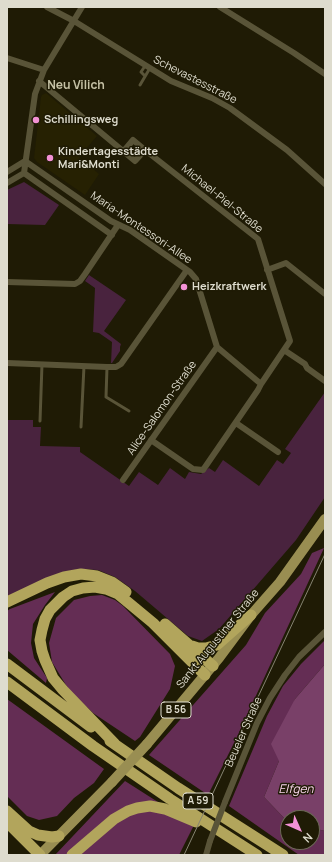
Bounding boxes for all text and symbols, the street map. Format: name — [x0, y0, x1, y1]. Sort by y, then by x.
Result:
street label: Schevastesstraße — [151, 53, 239, 107]
district label: Neu Vilich — [47, 79, 105, 93]
place label: Schillingsweg — [44, 113, 118, 127]
marker: Schillingsweg — [31, 115, 41, 125]
place label: Kindertagesstädte Mari&Monti — [58, 145, 158, 171]
marker: Kindertagesstädte Mari&Monti — [45, 153, 55, 163]
street label: Michael-Piel-Straße — [179, 162, 265, 236]
street label: Maria-Montessori-Allee — [88, 189, 194, 267]
place label: Heizkraftwerk — [192, 280, 266, 294]
marker: Heizkraftwerk — [179, 282, 189, 292]
street label: Alice-Salomon-Straße — [124, 358, 200, 458]
street label: Sankt Augustiner Straße — [174, 587, 262, 691]
street label: Beueler Straße — [223, 695, 265, 769]
road number: B 56 — [161, 702, 191, 718]
water label: Elfgen — [279, 783, 313, 797]
road number: A 59 — [183, 793, 213, 809]
north arrow — [280, 810, 320, 850]
text: N — [300, 830, 316, 846]

